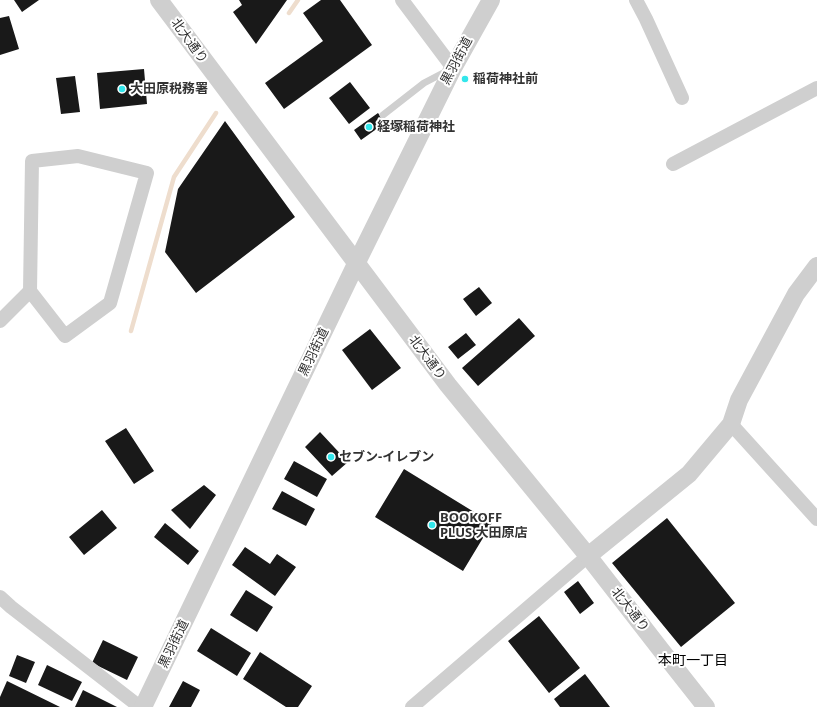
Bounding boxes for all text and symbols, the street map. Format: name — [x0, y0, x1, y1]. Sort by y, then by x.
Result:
street label: 北大通り — [167, 15, 211, 67]
street label: 黒羽街道 — [438, 34, 476, 88]
place label: 稲荷神社前 — [473, 71, 538, 87]
marker: 稲荷神社前 — [460, 74, 470, 84]
place label: 大田原税務署 — [130, 81, 208, 97]
marker: 大田原税務署 — [117, 84, 127, 94]
place label: 経塚稲荷神社 — [377, 119, 455, 135]
marker: 経塚稲荷神社 — [364, 122, 374, 132]
street label: 黒羽街道 — [296, 325, 332, 379]
street label: 北大通り — [405, 333, 449, 383]
place label: セブン-イレブン — [339, 449, 434, 465]
marker: セブン-イレブン — [326, 452, 336, 462]
place label: BOOKOFF PLUS 大田原店 — [440, 510, 528, 541]
marker: BOOKOFF PLUS 大田原店 — [427, 520, 437, 530]
street label: 北大通り — [608, 585, 652, 635]
street label: 黒羽街道 — [156, 617, 192, 671]
district label: 本町一丁目 — [658, 653, 728, 669]

